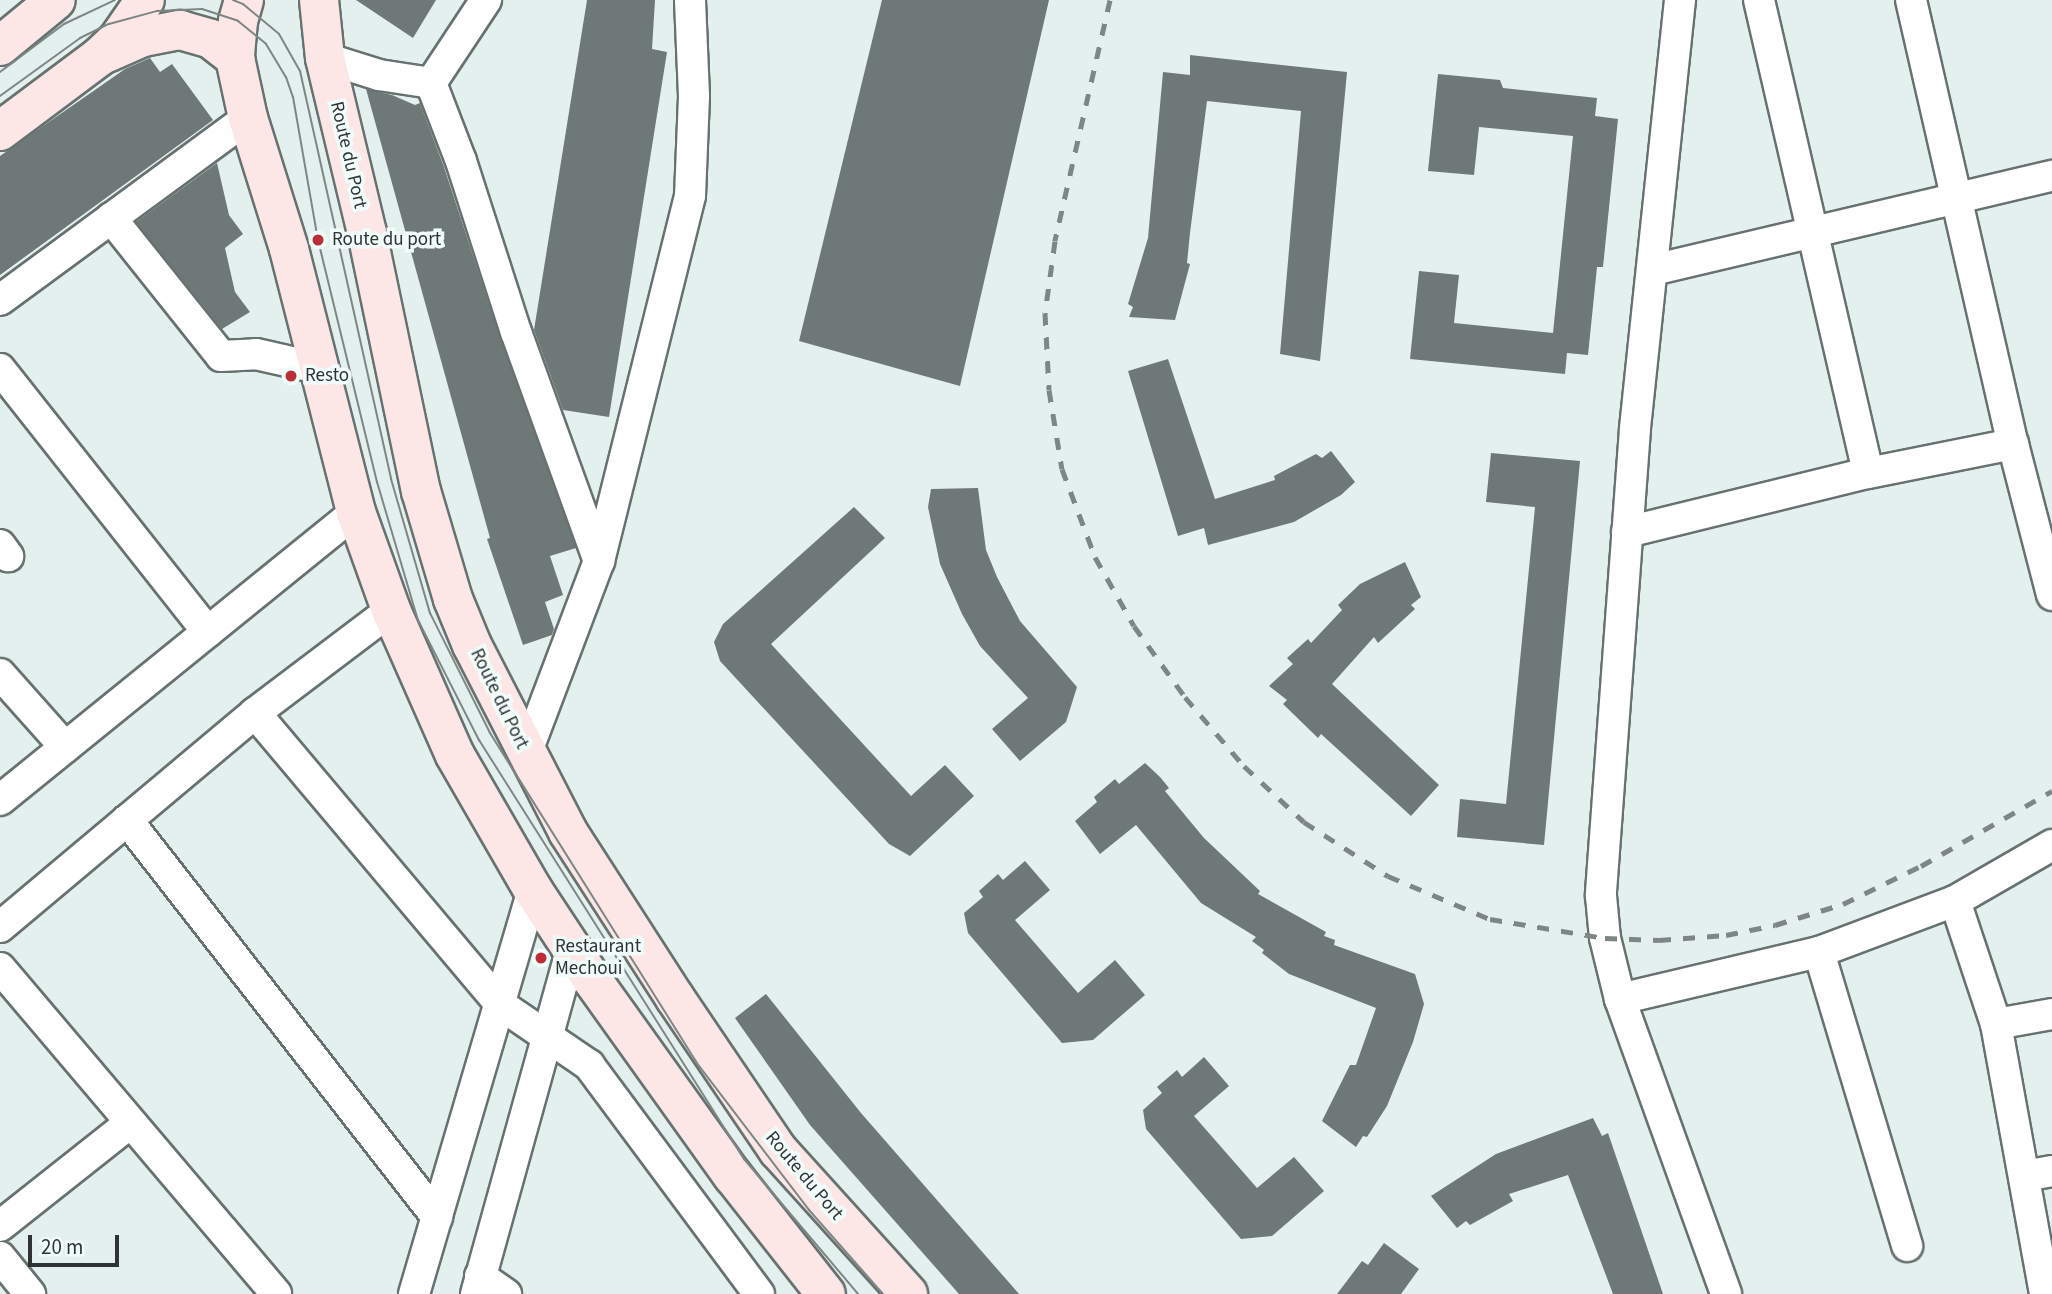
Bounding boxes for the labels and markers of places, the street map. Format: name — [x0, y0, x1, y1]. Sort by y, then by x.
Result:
place label: Route du port — [332, 229, 441, 251]
marker: Route du port — [310, 232, 326, 248]
place label: Resto — [305, 365, 349, 387]
marker: Resto — [283, 368, 299, 384]
place label: Restaurant Mechoui — [555, 936, 641, 980]
marker: Restaurant Mechoui — [533, 950, 549, 966]

